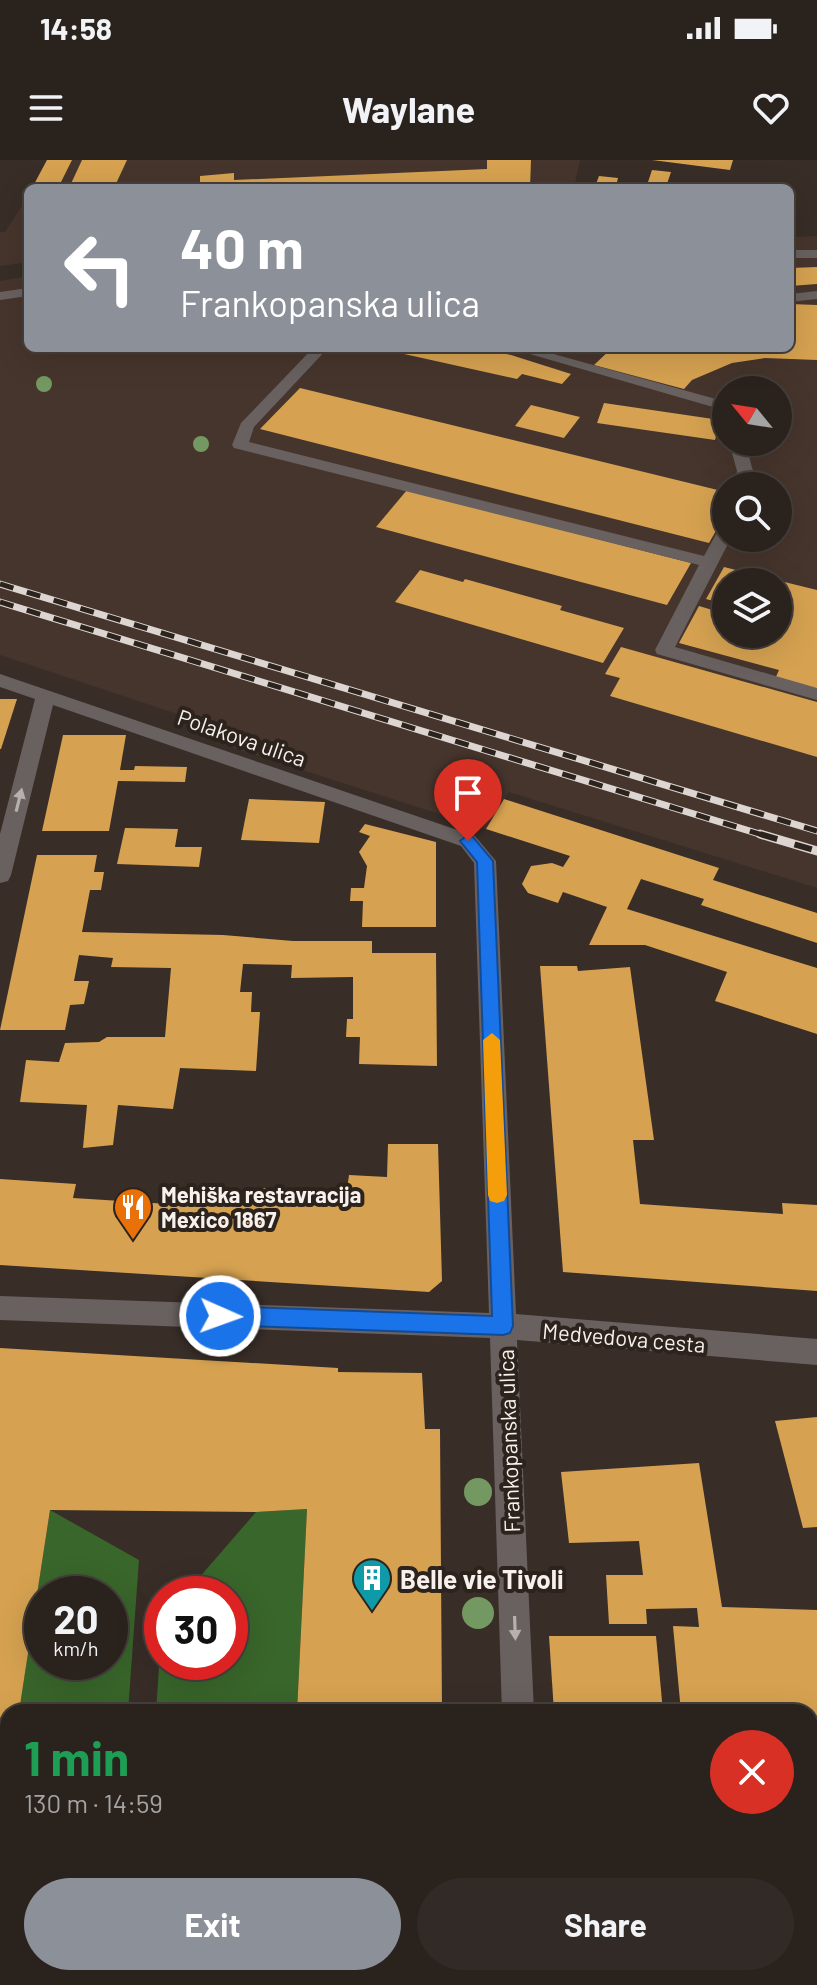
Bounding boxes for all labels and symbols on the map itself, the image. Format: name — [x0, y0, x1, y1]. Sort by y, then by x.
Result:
north arrow — [712, 376, 792, 456]
street label: Polakova ulica — [174, 703, 310, 771]
pin — [434, 759, 502, 841]
one-way arrow — [14, 787, 26, 812]
place label: Mehiška restavracija Mexico 1867 — [161, 1181, 361, 1232]
restaurant icon: Mehiška restavracija Mexico 1867 — [112, 1186, 154, 1241]
position arrow — [178, 1274, 262, 1358]
street label: Medvedova cesta — [541, 1317, 707, 1357]
street label: Frankopanska ulica — [492, 1349, 524, 1533]
building icon: Belle vie Tivoli — [351, 1557, 393, 1612]
place label: Belle vie Tivoli — [400, 1563, 564, 1594]
speed limit sign: 30 — [144, 1576, 248, 1680]
one-way arrow — [509, 1616, 522, 1641]

